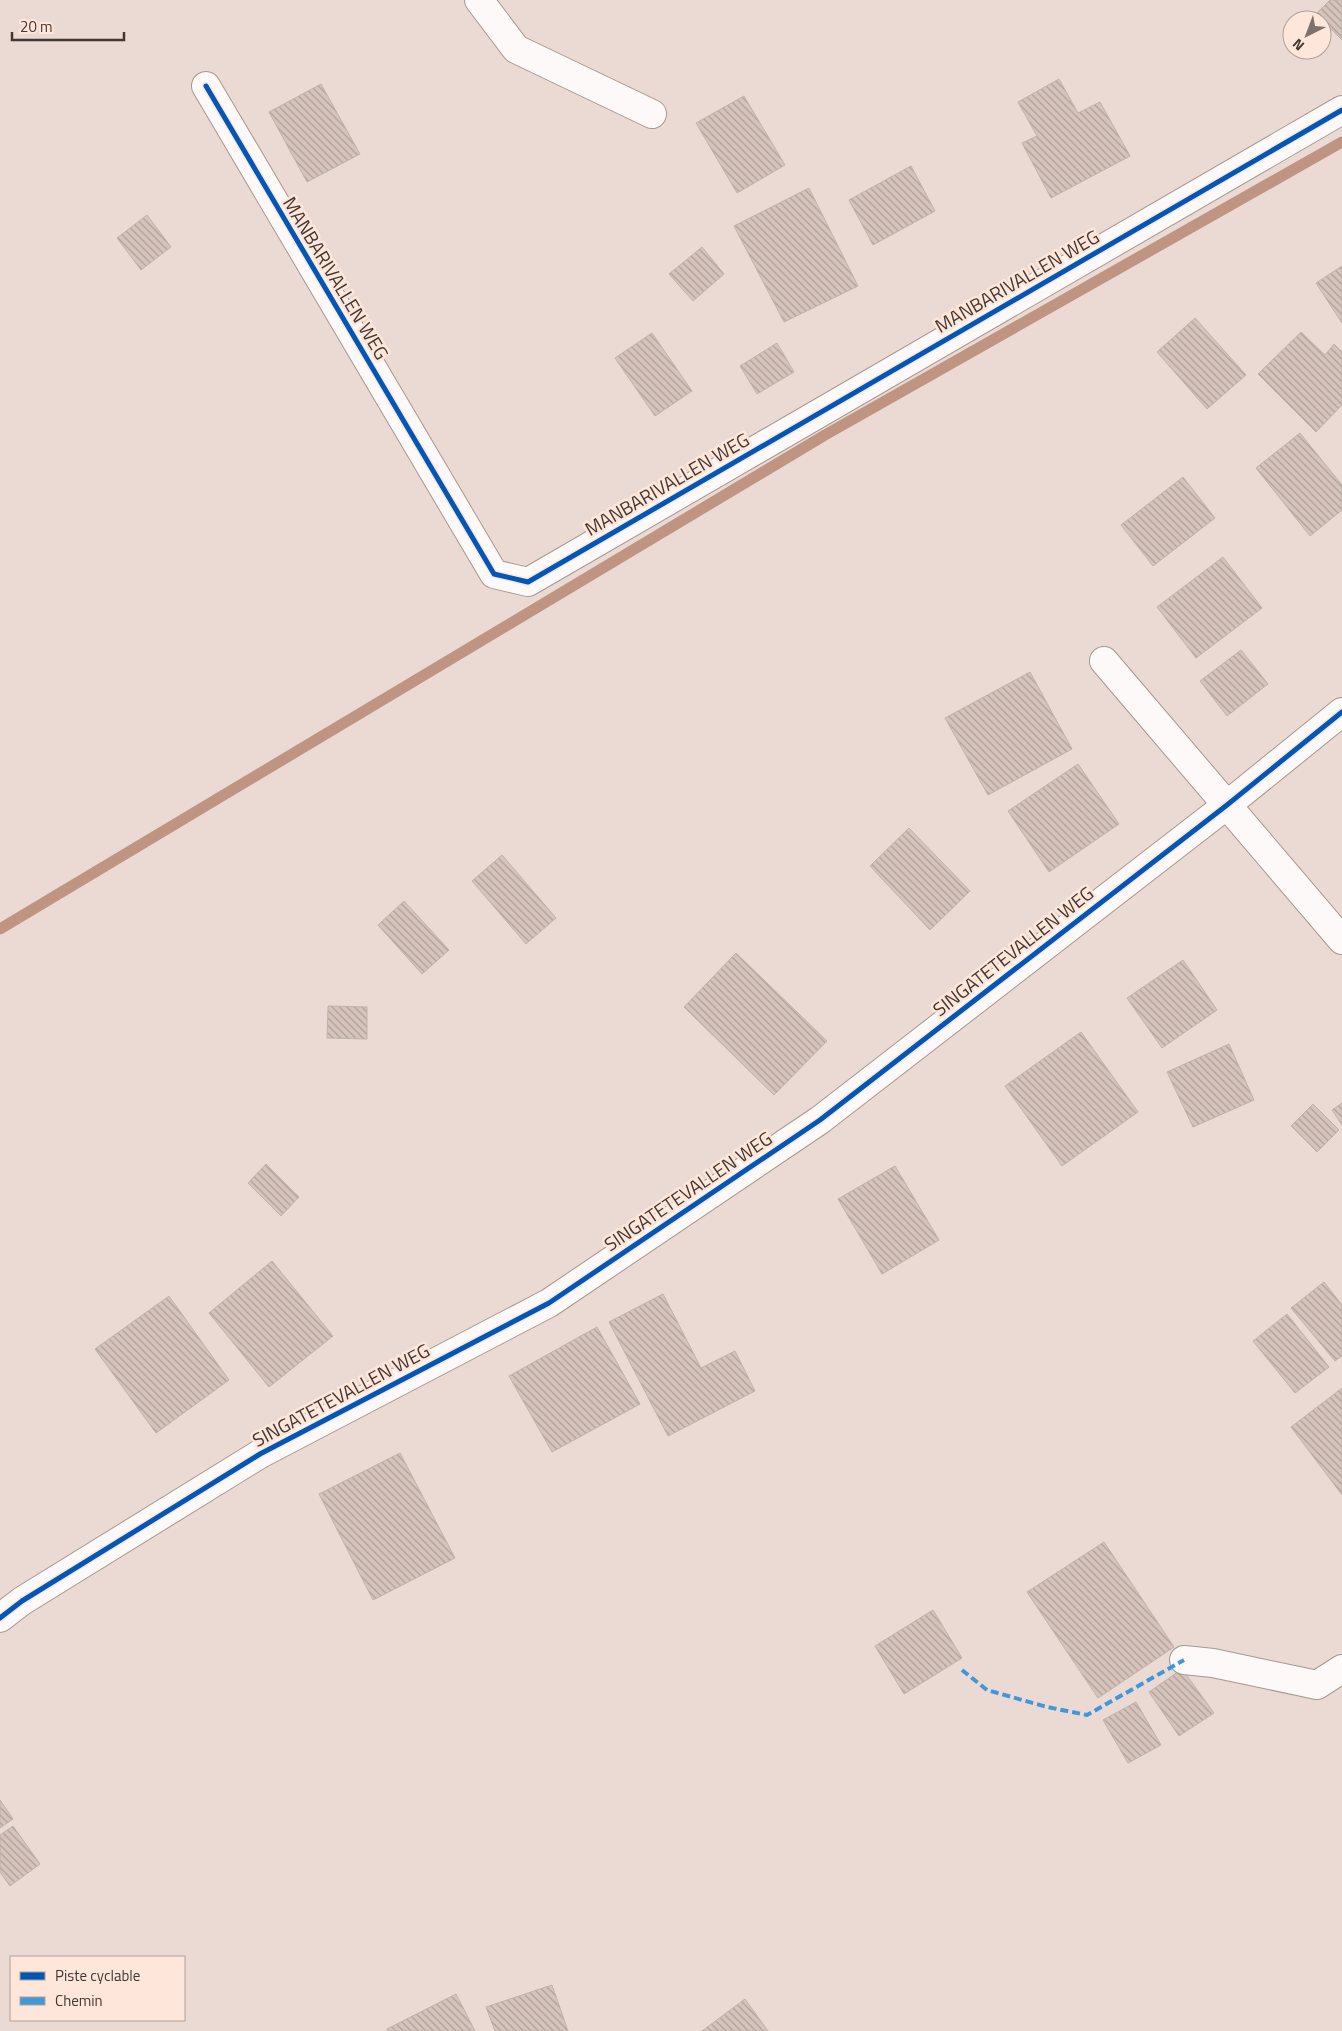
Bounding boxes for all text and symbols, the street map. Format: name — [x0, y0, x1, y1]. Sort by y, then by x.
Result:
scale bar — [12, 10, 125, 42]
north arrow — [1282, 10, 1332, 60]
text: 20 m — [20, 15, 53, 38]
text: N — [1287, 34, 1309, 56]
street label: MANBARIVALLEN WEG — [276, 191, 397, 365]
street label: MANBARIVALLEN WEG — [929, 222, 1104, 340]
street label: MANBARIVALLEN WEG — [579, 425, 754, 543]
street label: SINGATETEVALLEN WEG — [926, 878, 1099, 1023]
street label: SINGATETEVALLEN WEG — [598, 1123, 778, 1258]
street label: SINGATETEVALLEN WEG — [247, 1335, 435, 1454]
legend — [10, 1956, 185, 2021]
text: Piste cyclable — [55, 1964, 140, 1987]
text: Chemin — [55, 1989, 103, 2012]

